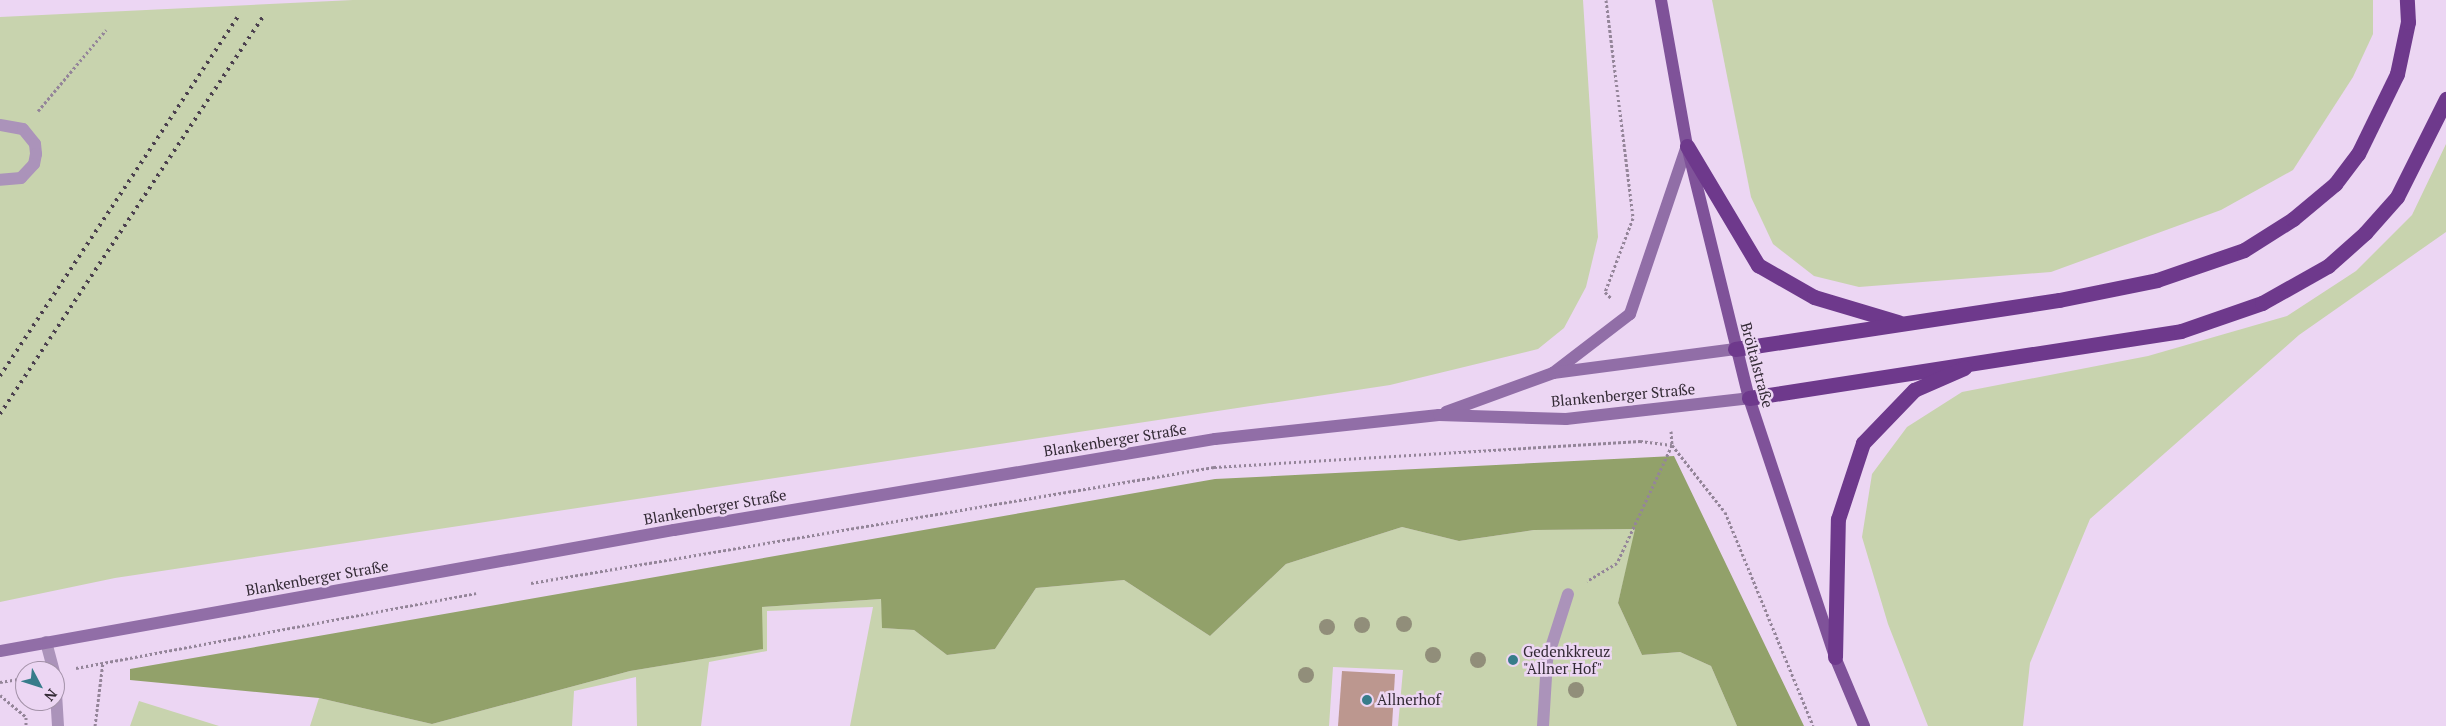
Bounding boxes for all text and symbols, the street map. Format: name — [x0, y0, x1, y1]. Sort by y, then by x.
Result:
street label: Bröltalstraße — [1737, 320, 1777, 410]
street label: Blankenberger Straße — [1550, 380, 1696, 410]
street label: Blankenberger Straße — [1042, 420, 1188, 460]
street label: Blankenberger Straße — [642, 486, 788, 528]
street label: Blankenberger Straße — [244, 557, 390, 599]
place label: Gedenkkreuz "Allner Hof" — [1523, 642, 1610, 677]
marker: Gedenkkreuz "Allner Hof" — [1507, 654, 1519, 666]
north arrow — [15, 661, 65, 711]
text: N — [40, 685, 62, 705]
place label: Allnerhof — [1377, 691, 1441, 709]
marker: Allnerhof — [1361, 694, 1373, 706]

